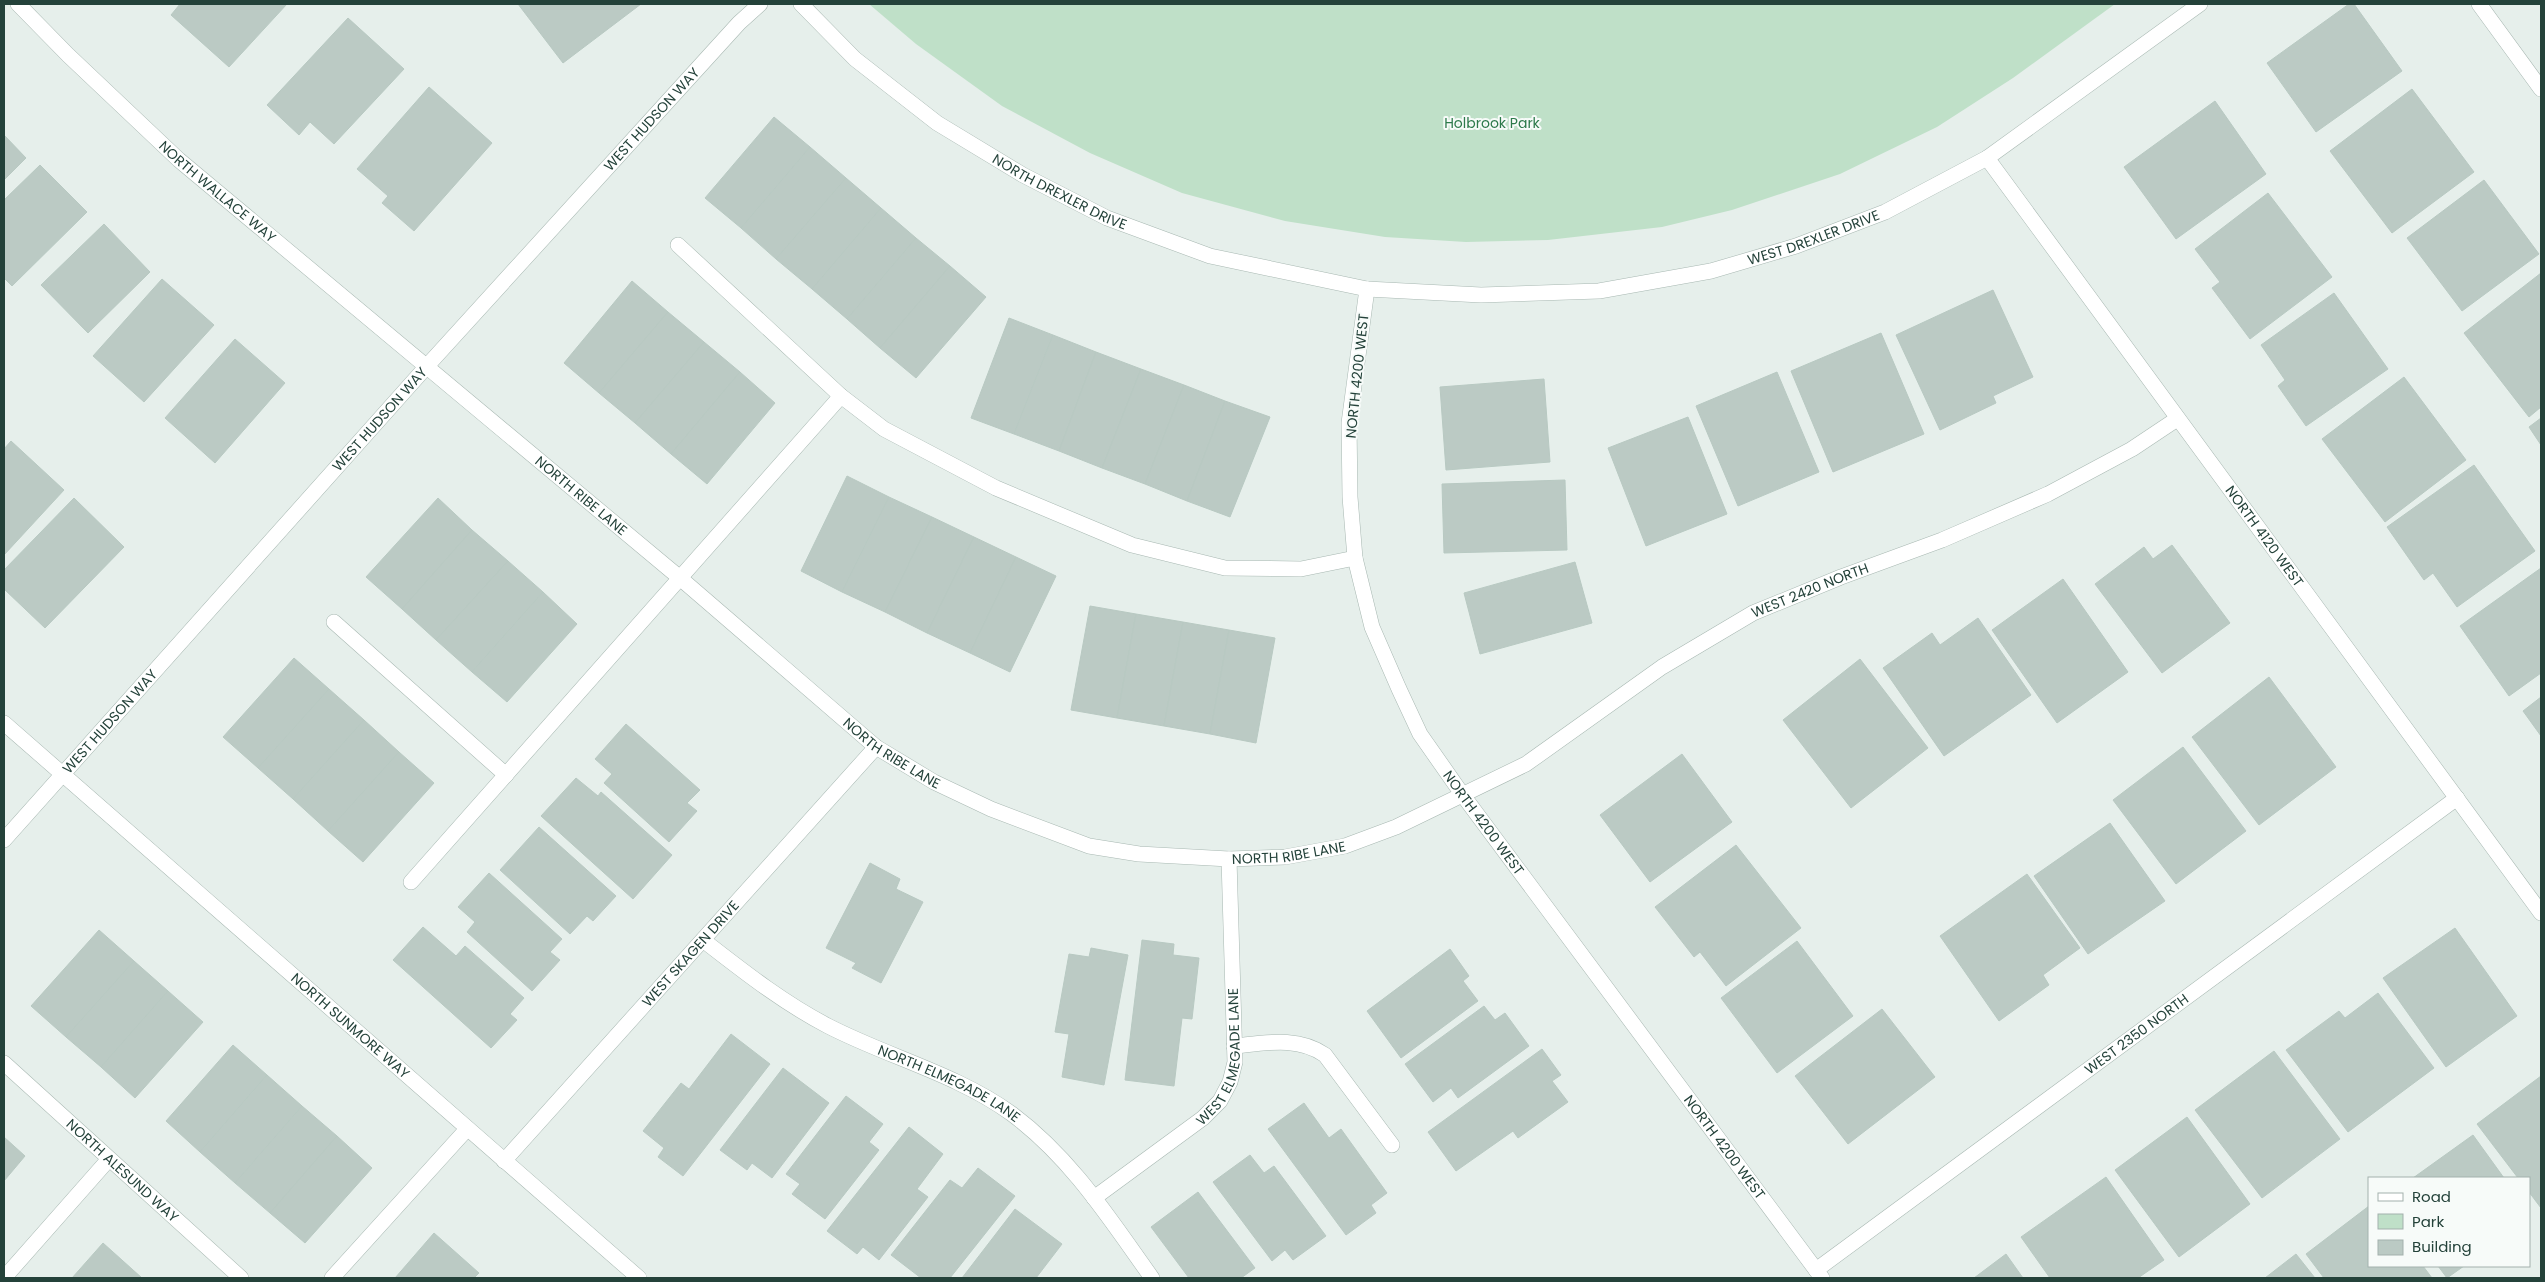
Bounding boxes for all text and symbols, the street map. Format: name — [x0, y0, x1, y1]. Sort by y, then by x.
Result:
street label: WEST HUDSON WAY — [599, 63, 704, 175]
park label: Holbrook Park — [1444, 113, 1541, 133]
street label: NORTH WALLACE WAY — [154, 136, 281, 247]
street label: NORTH DREXLER DRIVE — [989, 149, 1130, 234]
street label: WEST DREXLER DRIVE — [1745, 205, 1882, 270]
street label: NORTH 4200 WEST — [1341, 312, 1374, 439]
street label: WEST HUDSON WAY — [328, 363, 431, 476]
street label: NORTH RIBE LANE — [531, 451, 632, 540]
street label: NORTH 4120 WEST — [2221, 481, 2309, 591]
street label: WEST 2420 NORTH — [1748, 558, 1871, 623]
street label: WEST HUDSON WAY — [58, 665, 162, 778]
street label: NORTH RIBE LANE — [839, 713, 944, 794]
street label: NORTH 4200 WEST — [1439, 766, 1529, 879]
street label: NORTH RIBE LANE — [1232, 836, 1347, 869]
street label: WEST SKAGEN DRIVE — [637, 896, 744, 1011]
street label: NORTH SUNMORE WAY — [287, 968, 414, 1083]
street label: WEST ELMEGADE LANE — [1191, 988, 1245, 1130]
street label: WEST 2350 NORTH — [2080, 989, 2193, 1079]
street label: NORTH ELMEGADE LANE — [875, 1040, 1025, 1127]
street label: NORTH 4200 WEST — [1679, 1091, 1770, 1204]
street label: NORTH ALESUND WAY — [62, 1114, 183, 1227]
legend — [2368, 1177, 2530, 1267]
text: Road — [2412, 1186, 2451, 1207]
text: Park — [2412, 1211, 2444, 1232]
text: Building — [2412, 1236, 2472, 1257]

